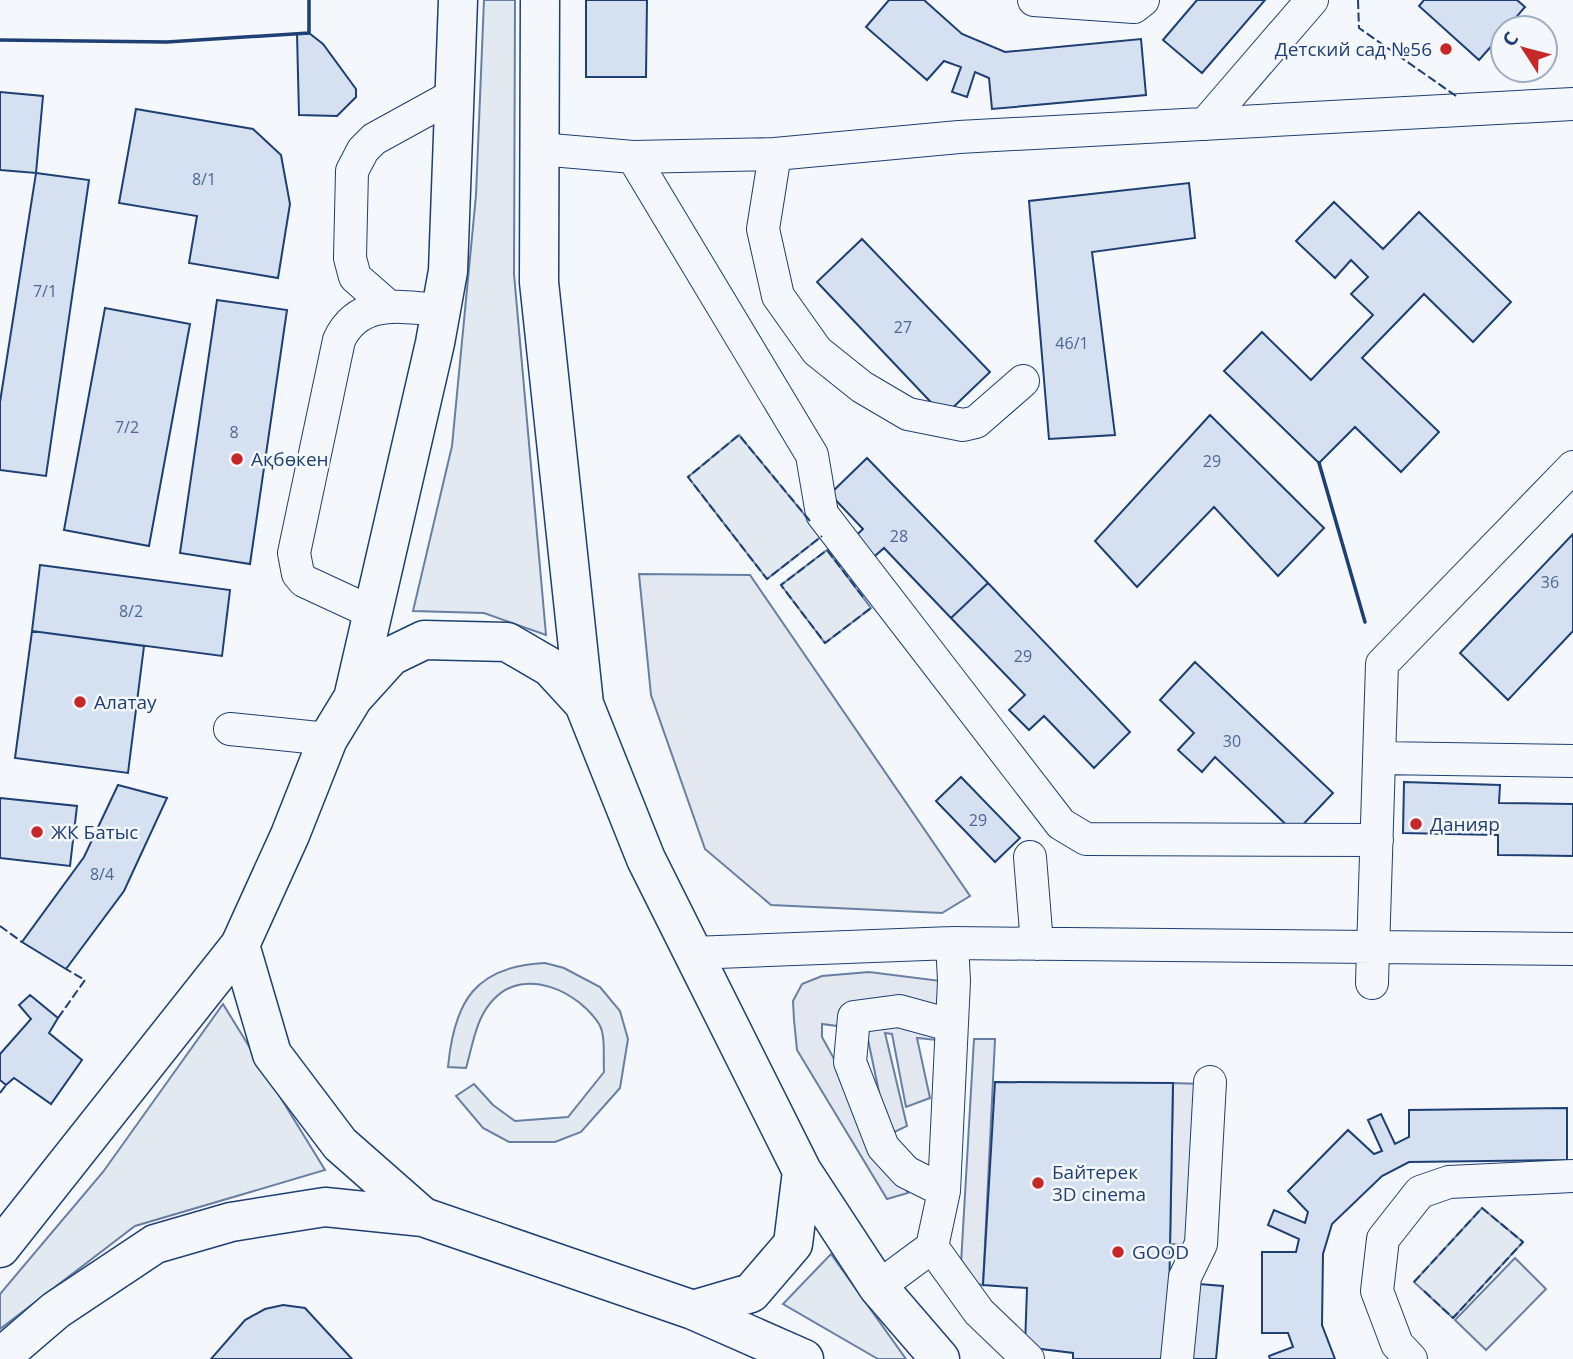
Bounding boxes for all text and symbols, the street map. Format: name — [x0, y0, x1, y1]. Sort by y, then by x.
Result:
north arrow — [1489, 14, 1559, 84]
text: С — [1496, 26, 1524, 52]
place label: Детский сад №56 — [1275, 36, 1432, 62]
marker: Детский сад №56 — [1438, 41, 1454, 57]
house number: 8/1 — [192, 168, 216, 190]
house number: 7/1 — [33, 280, 57, 302]
house number: 27 — [894, 316, 912, 338]
house number: 46/1 — [1055, 332, 1089, 354]
house number: 7/2 — [115, 416, 139, 438]
house number: 8 — [229, 421, 239, 443]
place label: Ақбөкен — [251, 446, 329, 472]
house number: 29 — [1203, 450, 1221, 472]
marker: Ақбөкен — [229, 451, 245, 467]
house number: 28 — [890, 525, 908, 547]
house number: 36 — [1541, 571, 1559, 593]
house number: 8/2 — [119, 600, 143, 622]
house number: 29 — [1014, 645, 1032, 667]
place label: Алатау — [94, 689, 157, 715]
marker: Алатау — [72, 694, 88, 710]
house number: 30 — [1223, 730, 1241, 752]
house number: 29 — [969, 809, 987, 831]
place label: Данияр — [1430, 811, 1500, 837]
marker: Данияр — [1408, 816, 1424, 832]
place label: ЖК Батыс — [51, 819, 138, 845]
marker: ЖК Батыс — [29, 824, 45, 840]
house number: 8/4 — [90, 863, 114, 885]
place label: Байтерек 3D cinema — [1052, 1159, 1146, 1207]
marker: Байтерек 3D cinema — [1030, 1175, 1046, 1191]
place label: GOOD — [1132, 1239, 1189, 1265]
marker: GOOD — [1110, 1244, 1126, 1260]

